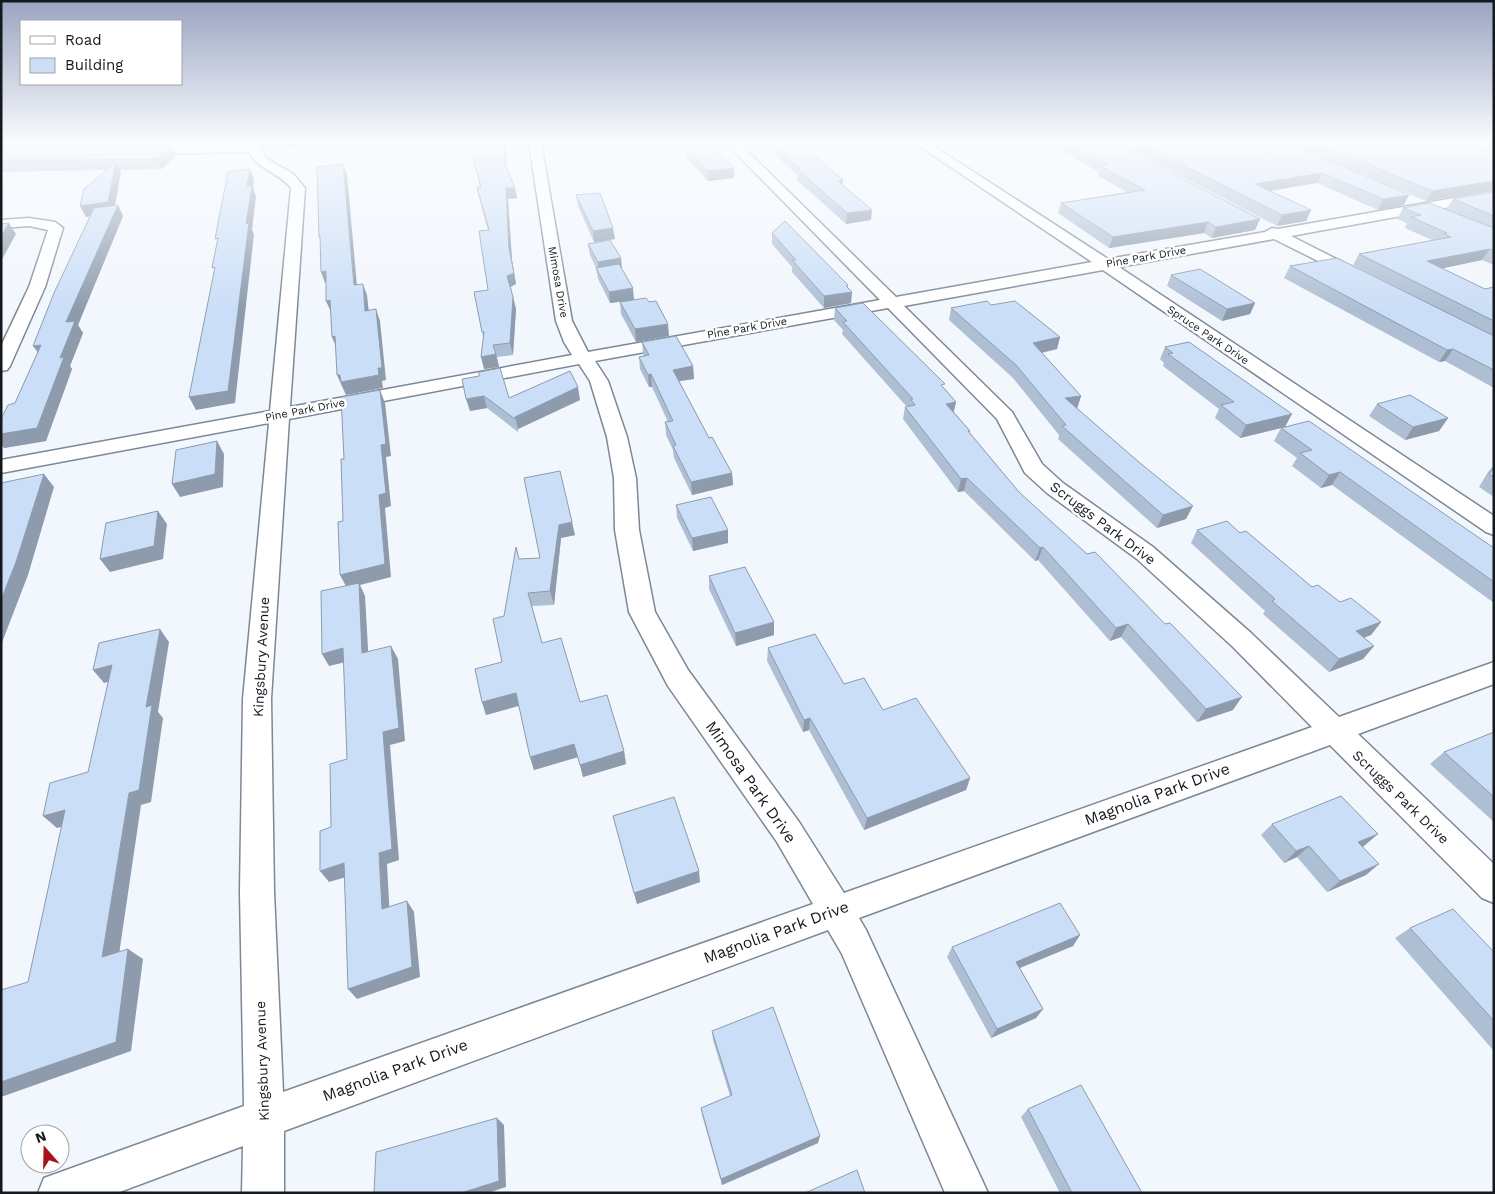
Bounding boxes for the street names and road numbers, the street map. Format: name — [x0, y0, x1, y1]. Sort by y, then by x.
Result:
street label: Pine Park Drive — [1105, 244, 1187, 270]
street label: Mimosa Drive — [545, 245, 571, 319]
street label: Spruce Park Drive — [1165, 303, 1251, 367]
street label: Pine Park Drive — [706, 315, 788, 341]
street label: Pine Park Drive — [264, 396, 346, 424]
street label: Scruggs Park Drive — [1047, 478, 1159, 568]
street label: Kingsbury Avenue — [250, 597, 272, 717]
street label: Mimosa Park Drive — [702, 717, 800, 847]
street label: Scruggs Park Drive — [1350, 747, 1452, 847]
street label: Magnolia Park Drive — [1082, 759, 1232, 829]
street label: Magnolia Park Drive — [701, 897, 851, 967]
street label: Kingsbury Avenue — [252, 1001, 272, 1121]
street label: Magnolia Park Drive — [320, 1035, 470, 1105]

